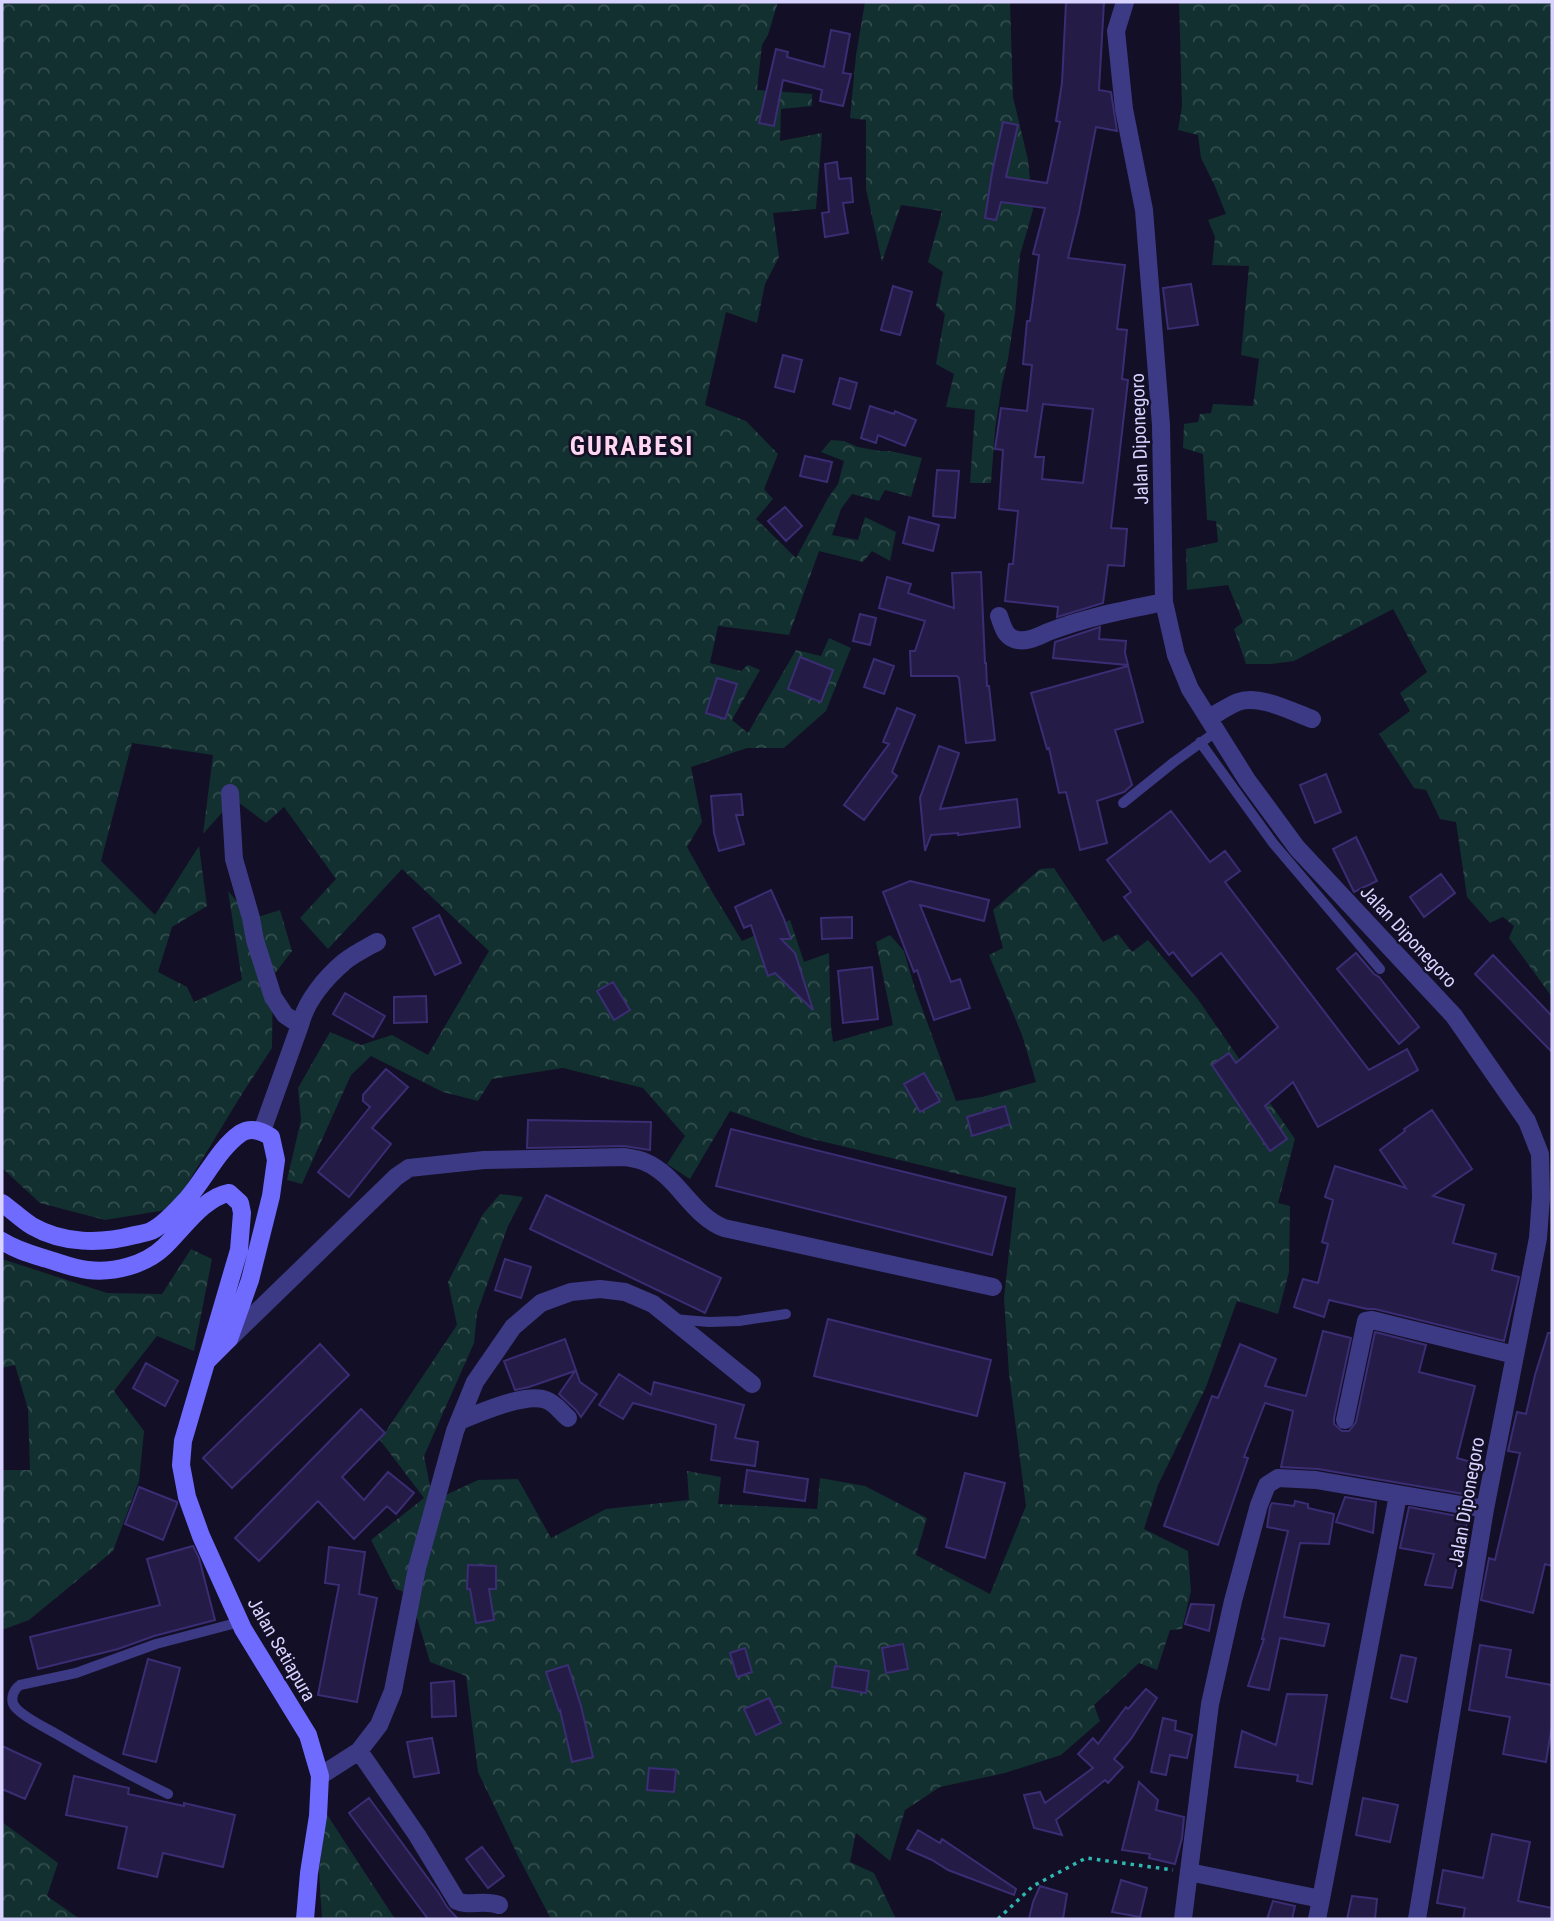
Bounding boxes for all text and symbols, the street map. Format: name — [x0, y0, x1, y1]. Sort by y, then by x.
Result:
street label: Jalan Diponegoro — [1126, 373, 1153, 505]
district label: GURABESI — [570, 431, 694, 461]
street label: Jalan Diponegoro — [1355, 880, 1462, 992]
street label: Jalan Diponegoro — [1444, 1435, 1489, 1569]
street label: Jalan Setiapura — [243, 1593, 321, 1705]

